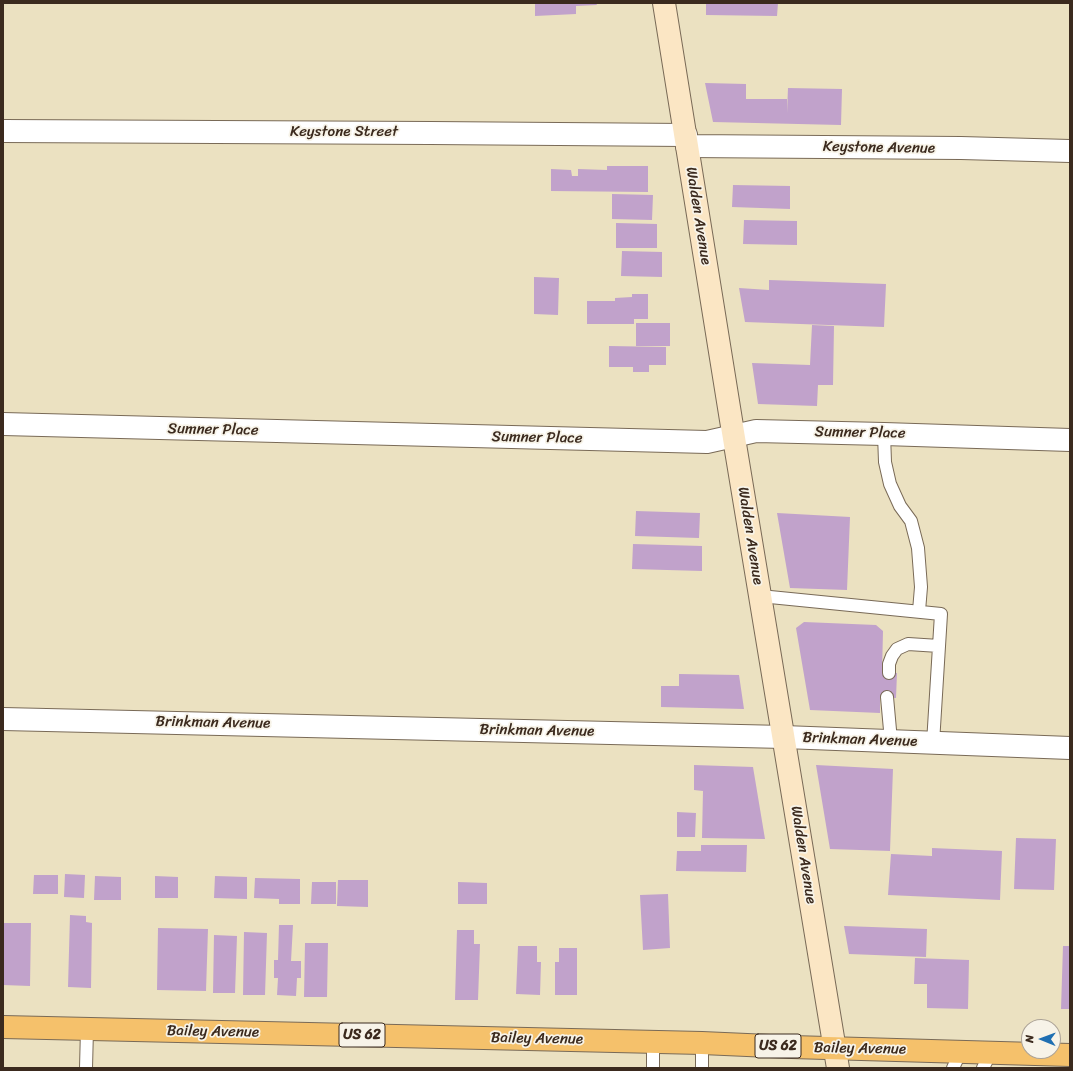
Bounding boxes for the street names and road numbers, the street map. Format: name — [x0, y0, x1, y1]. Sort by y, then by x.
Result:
street label: Keystone Street — [290, 123, 398, 141]
street label: Keystone Avenue — [823, 138, 935, 158]
street label: Walden Avenue — [681, 166, 715, 266]
street label: Sumner Place — [167, 420, 259, 440]
street label: Sumner Place — [814, 423, 906, 443]
street label: Sumner Place — [491, 428, 583, 448]
street label: Walden Avenue — [733, 486, 767, 586]
street label: Brinkman Avenue — [155, 713, 271, 733]
street label: Brinkman Avenue — [479, 721, 595, 741]
street label: Brinkman Avenue — [802, 729, 918, 751]
street label: Walden Avenue — [786, 805, 820, 905]
street label: Bailey Avenue — [167, 1022, 259, 1042]
road number: US 62 — [339, 1023, 385, 1047]
street label: Bailey Avenue — [491, 1029, 583, 1049]
road number: US 62 — [755, 1034, 801, 1058]
street label: Bailey Avenue — [814, 1039, 906, 1059]

